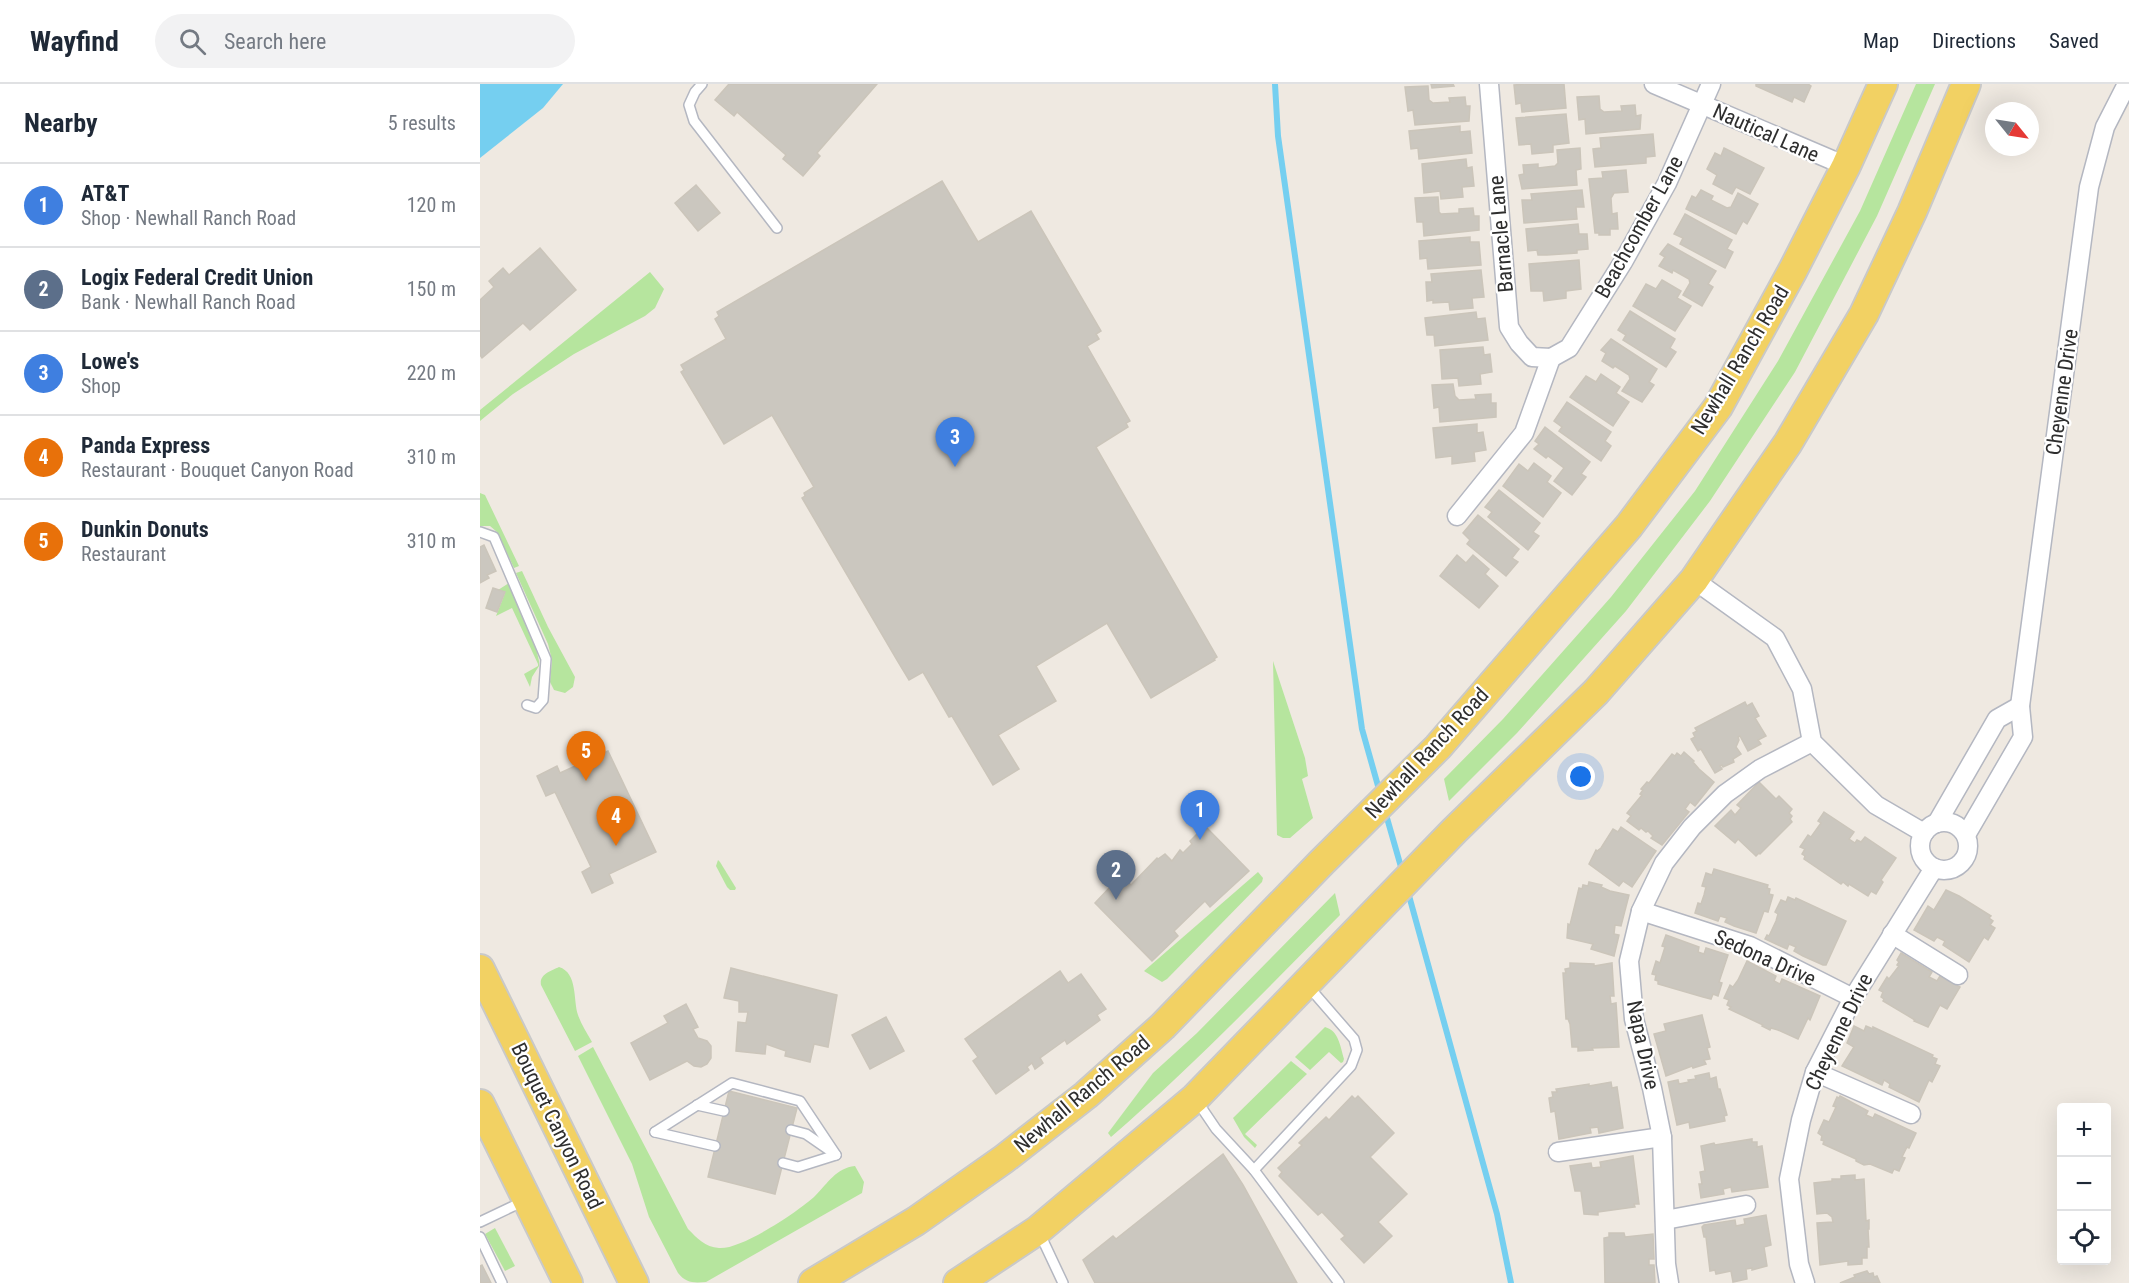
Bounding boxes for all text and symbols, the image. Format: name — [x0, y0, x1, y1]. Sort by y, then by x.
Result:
search box — [155, 14, 575, 68]
text: Wayfind — [30, 25, 119, 58]
icon: search — [176, 25, 209, 58]
text: Search here — [224, 29, 326, 54]
text: Map — [1863, 29, 1899, 53]
text: Directions — [1932, 29, 2016, 53]
text: Saved — [2049, 29, 2099, 53]
street label: Nautical Lane — [1709, 99, 1823, 167]
north arrow — [1985, 102, 2039, 156]
text: Nearby — [24, 108, 98, 138]
text: 5 results — [388, 111, 456, 135]
street label: Beachcomber Lane — [1590, 152, 1688, 302]
street label: Barnacle Lane — [1484, 174, 1518, 294]
text: AT&T — [81, 181, 129, 206]
text: 1 — [38, 193, 49, 217]
text: 120 m — [407, 193, 456, 217]
text: Shop · Newhall Ranch Road — [81, 206, 296, 230]
text: Logix Federal Credit Union — [81, 265, 313, 290]
text: 2 — [38, 277, 49, 301]
text: 150 m — [407, 277, 456, 301]
street label: Newhall Ranch Road — [1686, 281, 1794, 439]
text: Bank · Newhall Ranch Road — [81, 290, 296, 314]
street label: Cheyenne Drive — [2041, 327, 2083, 457]
text: Lowe's — [81, 349, 139, 374]
text: 3 — [38, 361, 49, 385]
text: 220 m — [407, 361, 456, 385]
text: Shop — [81, 374, 121, 398]
pin: 3 — [936, 418, 974, 467]
text: Panda Express — [81, 433, 210, 458]
text: 4 — [38, 445, 49, 469]
text: 310 m — [407, 445, 456, 469]
text: Restaurant · Bouquet Canyon Road — [81, 458, 354, 482]
text: Dunkin Donuts — [81, 517, 209, 542]
text: 5 — [38, 529, 49, 553]
text: 310 m — [407, 529, 456, 553]
text: Restaurant — [81, 542, 166, 566]
street label: Newhall Ranch Road — [1360, 683, 1494, 823]
pin: 5 — [566, 732, 606, 781]
your location — [1566, 762, 1595, 791]
pin: 1 — [1180, 790, 1220, 840]
pin: 4 — [596, 796, 636, 846]
pin: 2 — [1096, 850, 1136, 900]
street label: Sedona Drive — [1710, 925, 1820, 991]
street label: Cheyenne Drive — [1800, 969, 1878, 1094]
street label: Napa Drive — [1622, 998, 1664, 1092]
street label: Newhall Ranch Road — [1009, 1030, 1155, 1158]
street label: Bouquet Canyon Road — [506, 1039, 608, 1213]
map controls — [2057, 1103, 2111, 1265]
button: + — [2057, 1103, 2111, 1157]
button: − — [2057, 1157, 2111, 1211]
button: locate — [2057, 1211, 2111, 1265]

